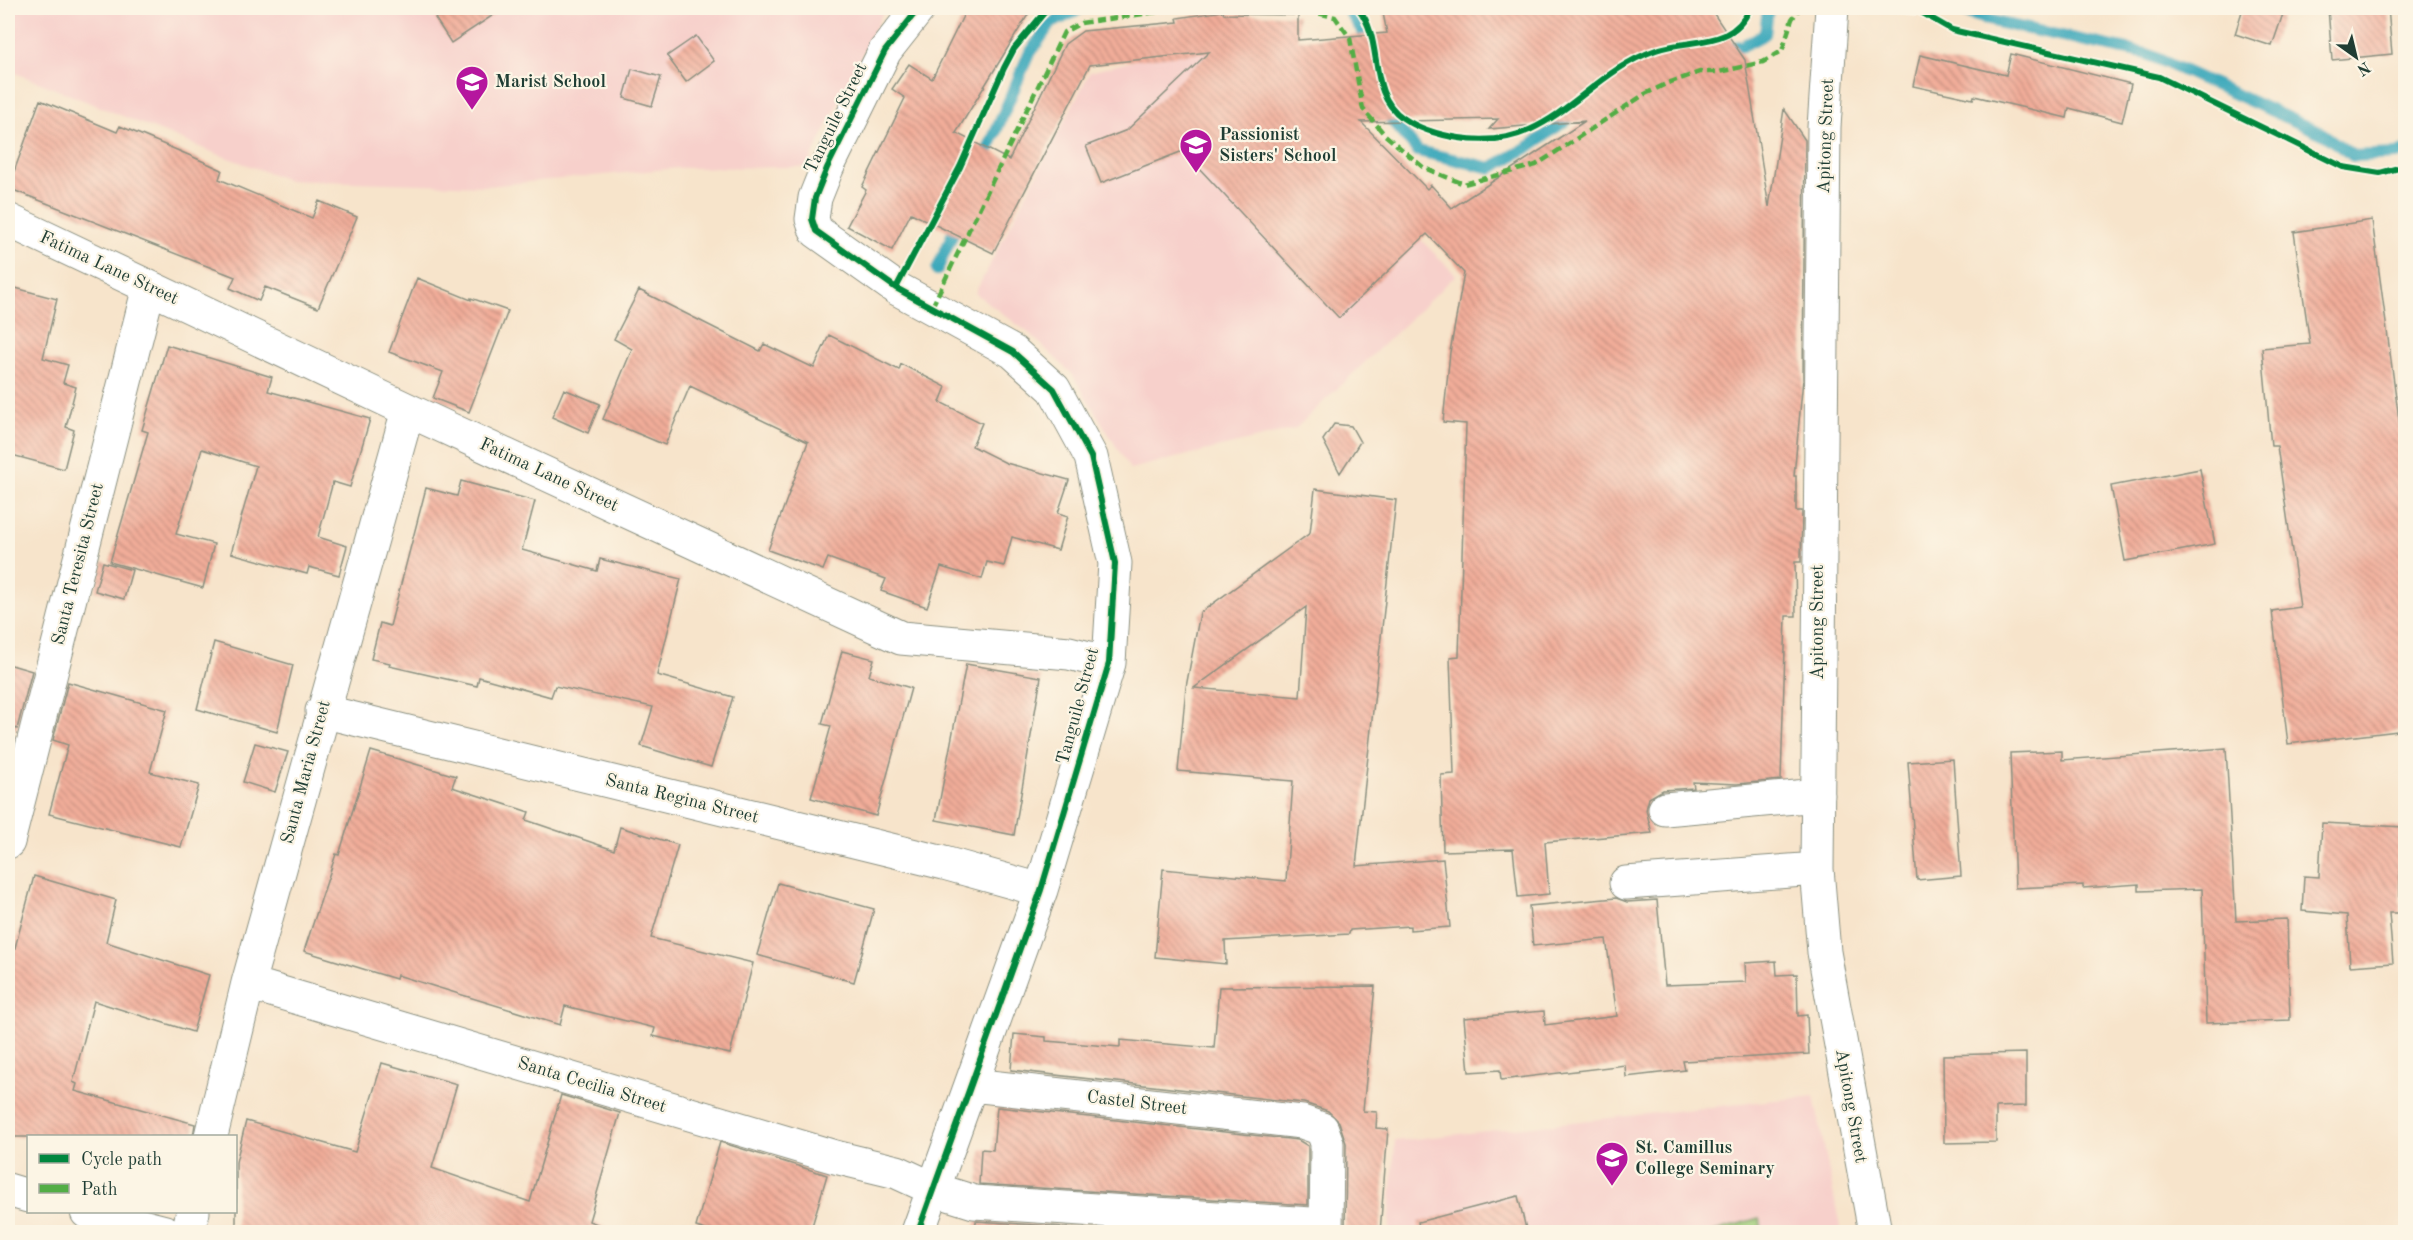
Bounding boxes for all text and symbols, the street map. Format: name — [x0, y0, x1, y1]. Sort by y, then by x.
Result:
north arrow — [2326, 27, 2386, 87]
text: N — [2353, 58, 2373, 78]
street label: Tanguile Street — [801, 60, 871, 176]
school or university icon: Marist School — [454, 64, 490, 111]
place label: Marist School — [495, 73, 606, 91]
street label: Apitong Street — [1815, 78, 1837, 194]
place label: Passionist Sisters' School — [1219, 126, 1337, 165]
school or university icon: Passionist Sisters' School — [1178, 127, 1214, 174]
street label: Fatima Lane Street — [37, 228, 181, 308]
street label: Fatima Lane Street — [477, 435, 621, 515]
street label: Santa Teresita Street — [49, 481, 107, 647]
street label: Apitong Street — [1809, 564, 1827, 680]
street label: Tanguile Street — [1054, 645, 1102, 767]
street label: Santa Maria Street — [278, 698, 334, 846]
street label: Santa Regina Street — [604, 771, 760, 827]
street label: Apitong Street — [1832, 1048, 1870, 1164]
street label: Santa Cecilia Street — [516, 1054, 668, 1116]
street label: Castel Street — [1086, 1088, 1188, 1118]
legend — [27, 1135, 237, 1213]
place label: St. Camillus College Seminary — [1635, 1139, 1775, 1178]
school or university icon: St. Camillus College Seminary — [1594, 1140, 1630, 1187]
text: Cycle path — [81, 1151, 162, 1169]
text: Path — [81, 1181, 118, 1199]

